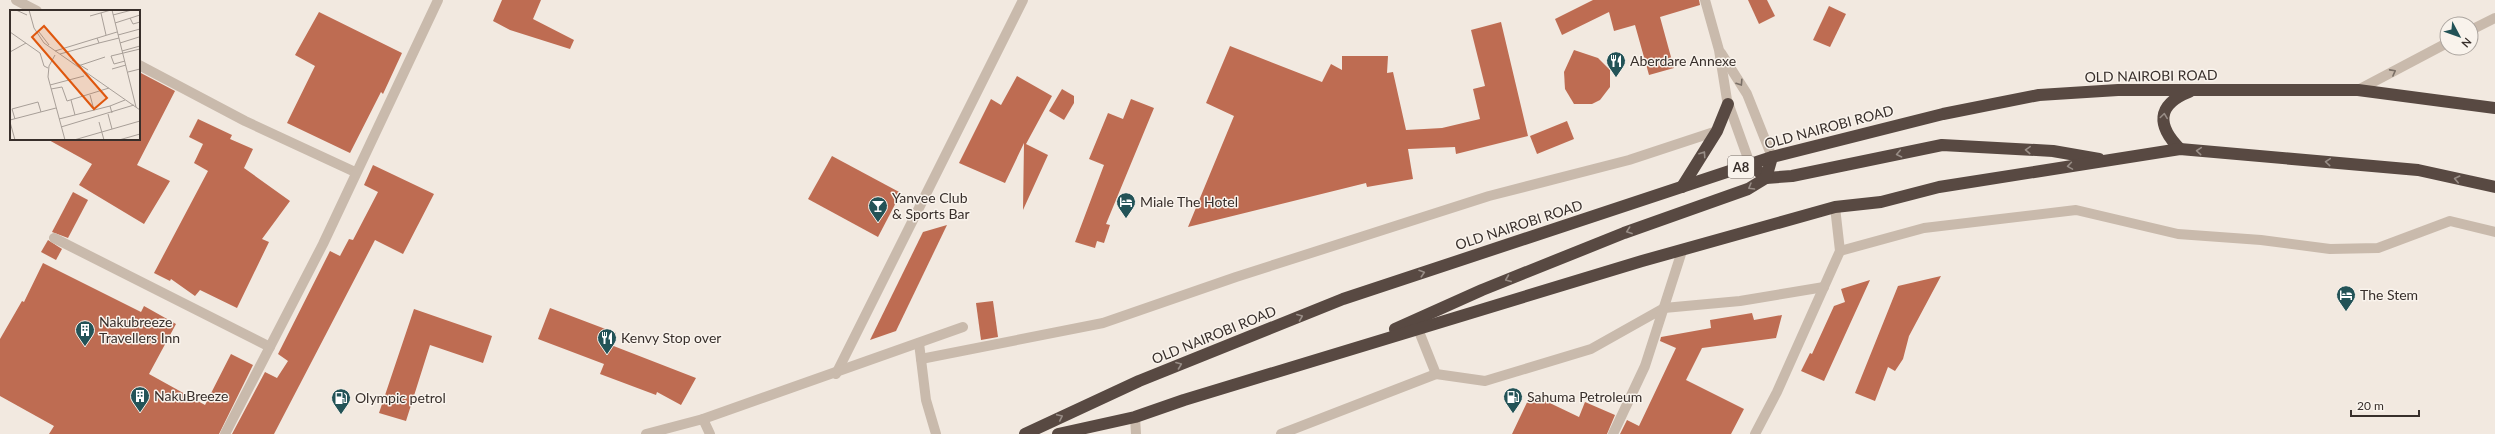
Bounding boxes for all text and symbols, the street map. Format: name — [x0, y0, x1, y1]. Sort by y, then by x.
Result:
inset map — [10, 10, 140, 140]
north arrow — [2439, 16, 2479, 56]
text: N — [2459, 35, 2475, 50]
restaurant icon: Aberdare Annexe — [1605, 50, 1627, 78]
place label: Aberdare Annexe — [1630, 52, 1736, 69]
street label: OLD NAIROBI ROAD — [2084, 66, 2218, 85]
one-way arrow — [2388, 69, 2396, 77]
one-way arrow — [1735, 78, 1742, 85]
street label: OLD NAIROBI ROAD — [1762, 101, 1895, 152]
one-way arrow — [2159, 113, 2168, 120]
one-way arrow — [2025, 145, 2031, 154]
one-way arrow — [2196, 146, 2202, 155]
one-way arrow — [1896, 149, 1902, 157]
one-way arrow — [1698, 152, 1705, 159]
road number: A8 — [1728, 156, 1754, 178]
one-way arrow — [2325, 158, 2331, 167]
one-way arrow — [2067, 162, 2073, 170]
one-way arrow — [2454, 175, 2460, 183]
one-way arrow — [1748, 182, 1755, 189]
place label: Yanvee Club & Sports Bar — [892, 189, 970, 222]
hotel icon: Miale The Hotel — [1115, 191, 1137, 219]
place label: Miale The Hotel — [1140, 193, 1238, 210]
bar icon: Yanvee Club & Sports Bar — [867, 195, 889, 223]
street label: OLD NAIROBI ROAD — [1453, 196, 1585, 253]
one-way arrow — [1625, 227, 1632, 235]
one-way arrow — [1418, 269, 1425, 278]
one-way arrow — [1505, 275, 1512, 283]
hotel icon: The Stem — [2335, 284, 2357, 312]
place label: The Stem — [2360, 286, 2418, 303]
street label: OLD NAIROBI ROAD — [1149, 302, 1279, 367]
place label: Nakubreeze Travellers Inn — [99, 313, 180, 346]
one-way arrow — [1296, 313, 1303, 321]
building icon: Nakubreeze Travellers Inn — [74, 319, 96, 347]
restaurant icon: Kenvy Stop over — [596, 327, 618, 355]
place label: Kenvy Stop over — [621, 329, 721, 346]
one-way arrow — [1176, 362, 1183, 370]
building icon: NakuBreeze — [129, 385, 151, 413]
fuel station icon: Sahuma Petroleum — [1502, 386, 1524, 414]
place label: NakuBreeze — [154, 387, 228, 404]
fuel station icon: Olympic petrol — [330, 387, 352, 415]
place label: Sahuma Petroleum — [1527, 388, 1642, 405]
place label: Olympic petrol — [355, 389, 446, 406]
scale bar — [2351, 392, 2419, 418]
text: 20 m — [2357, 398, 2384, 413]
one-way arrow — [1056, 414, 1063, 422]

